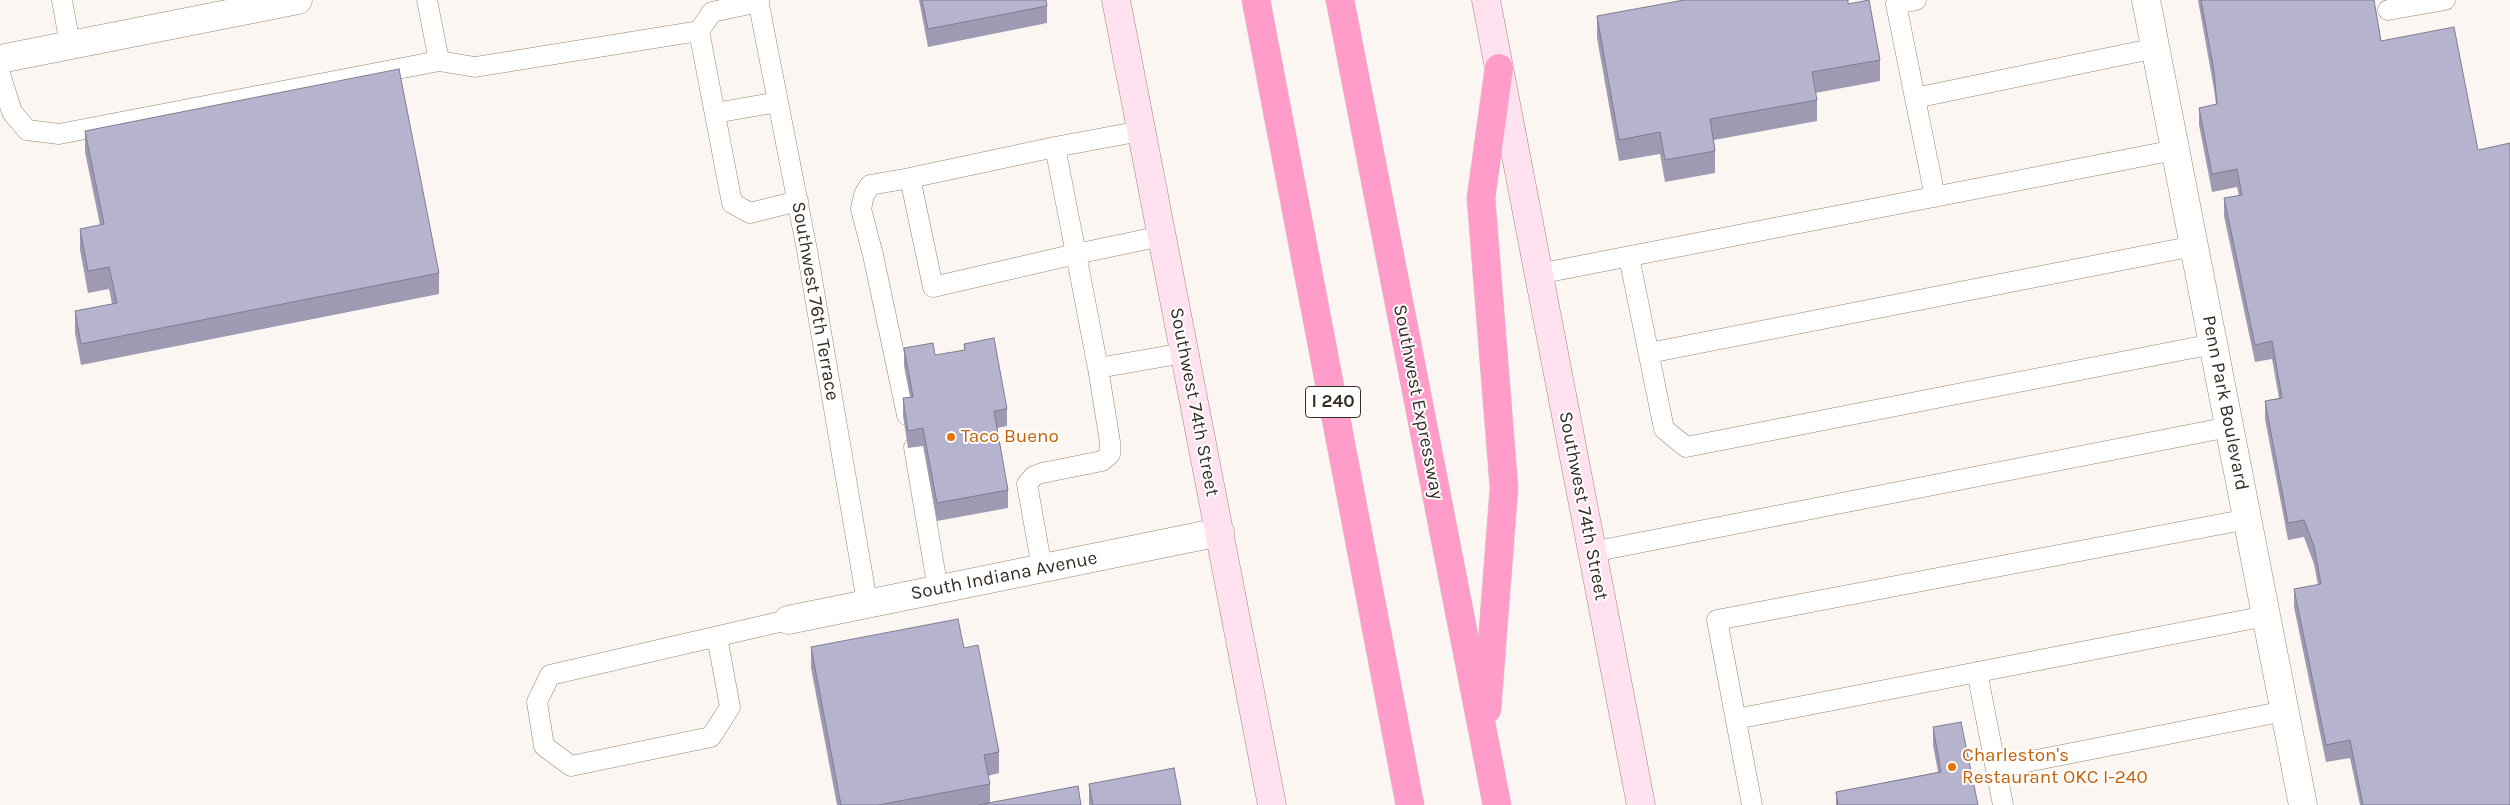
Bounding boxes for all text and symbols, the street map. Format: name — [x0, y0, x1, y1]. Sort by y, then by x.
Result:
street label: Southwest 76th Terrace — [786, 200, 844, 402]
street label: Southwest Expressway — [1388, 302, 1448, 502]
street label: Southwest 74th Street — [1164, 306, 1224, 498]
street label: Penn Park Boulevard — [2197, 314, 2253, 492]
road number: I 240 — [1306, 387, 1360, 418]
street label: Southwest 74th Street — [1553, 410, 1613, 602]
place label: Taco Bueno — [961, 426, 1059, 448]
marker: Taco Bueno — [945, 431, 957, 443]
street label: South Indiana Avenue — [909, 547, 1099, 605]
place label: Charleston's Restaurant OKC I-240 — [1962, 745, 2148, 789]
marker: Charleston's Restaurant OKC I-240 — [1946, 761, 1958, 773]

